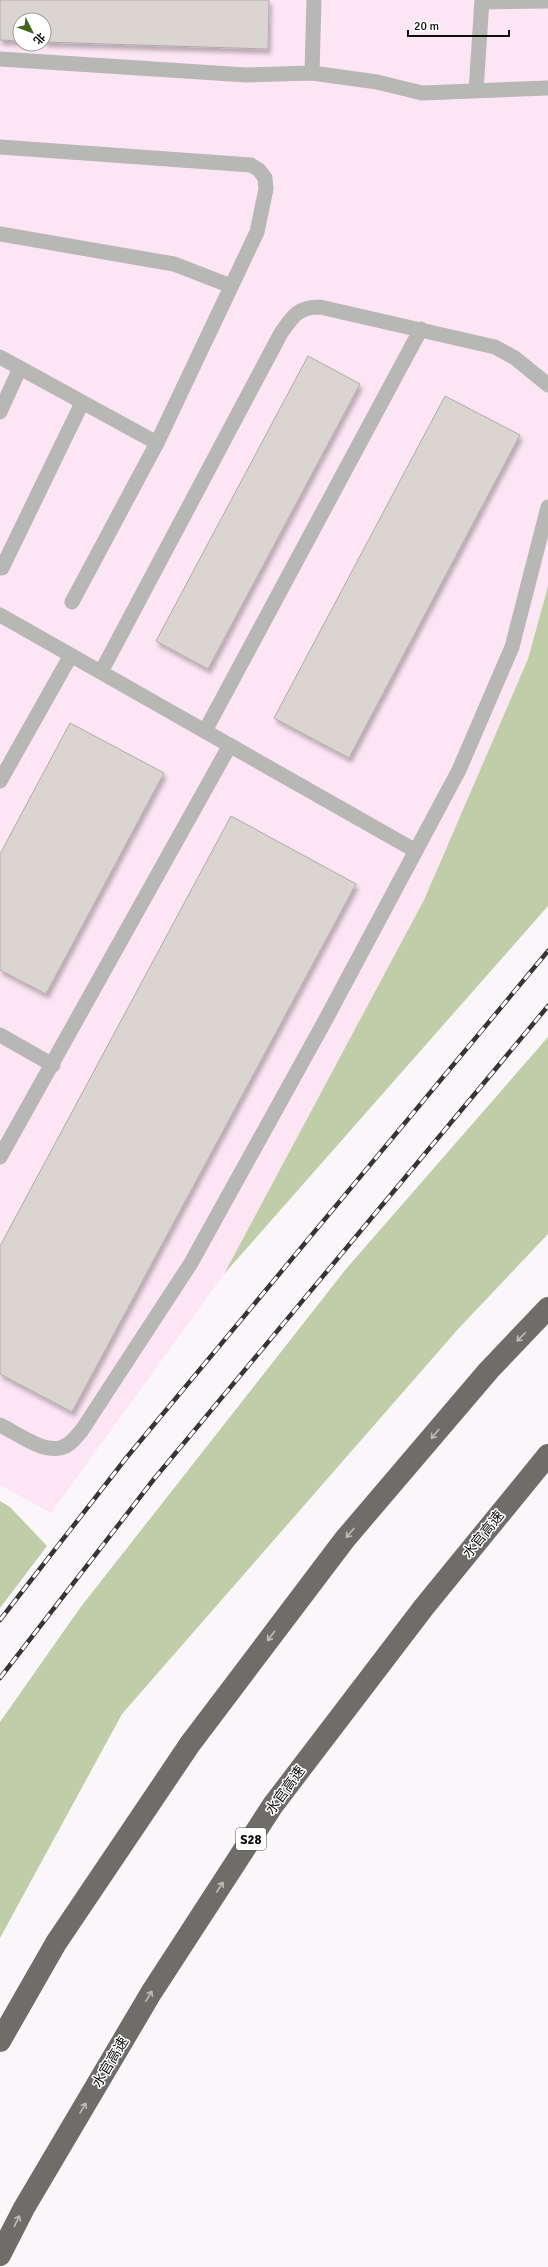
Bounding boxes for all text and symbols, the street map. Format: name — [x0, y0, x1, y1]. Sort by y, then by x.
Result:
north arrow — [12, 12, 52, 52]
scale bar — [408, 12, 509, 38]
text: 20 m — [414, 19, 439, 34]
text: 北 — [31, 30, 48, 47]
one-way arrow — [516, 1332, 526, 1342]
one-way arrow — [430, 1428, 439, 1439]
street label: 水官高速 — [459, 1507, 508, 1561]
one-way arrow — [346, 1527, 355, 1538]
one-way arrow — [267, 1630, 276, 1641]
street label: 水官高速 — [262, 1763, 309, 1818]
road number: S28 — [236, 1828, 266, 1850]
one-way arrow — [216, 1881, 224, 1893]
one-way arrow — [145, 1991, 153, 2002]
street label: 水官高速 — [89, 2034, 132, 2091]
one-way arrow — [79, 2102, 87, 2114]
one-way arrow — [14, 2215, 21, 2227]

